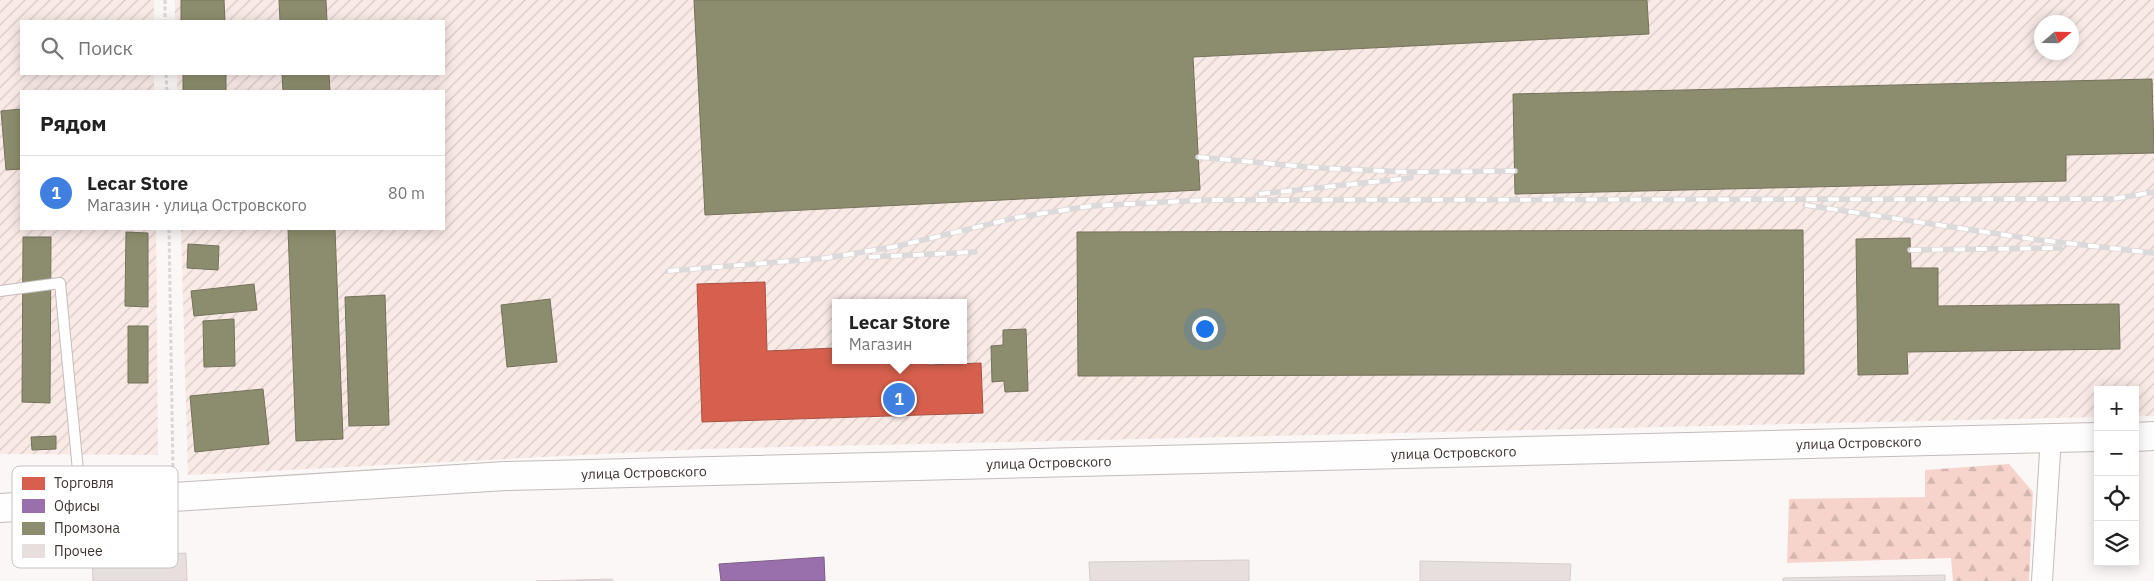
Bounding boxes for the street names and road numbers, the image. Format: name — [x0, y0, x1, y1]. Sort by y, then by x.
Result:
street label: улица Островского — [1796, 432, 1922, 453]
street label: улица Островского — [1391, 442, 1517, 463]
street label: улица Островского — [986, 452, 1112, 473]
street label: улица Островского — [581, 462, 707, 483]

